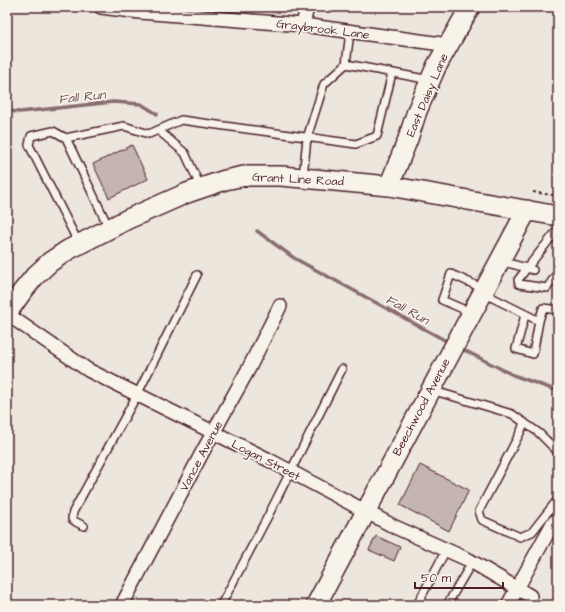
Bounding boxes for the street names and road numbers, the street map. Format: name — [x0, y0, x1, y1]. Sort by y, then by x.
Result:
street label: Graybrook Lane — [275, 15, 371, 45]
street label: East Daisy Lane — [402, 50, 454, 140]
street label: Grant Line Road — [252, 169, 344, 190]
street label: Beechwood Avenue — [389, 355, 455, 459]
street label: Vance Avenue — [176, 418, 227, 494]
street label: Logan Street — [228, 436, 303, 486]

